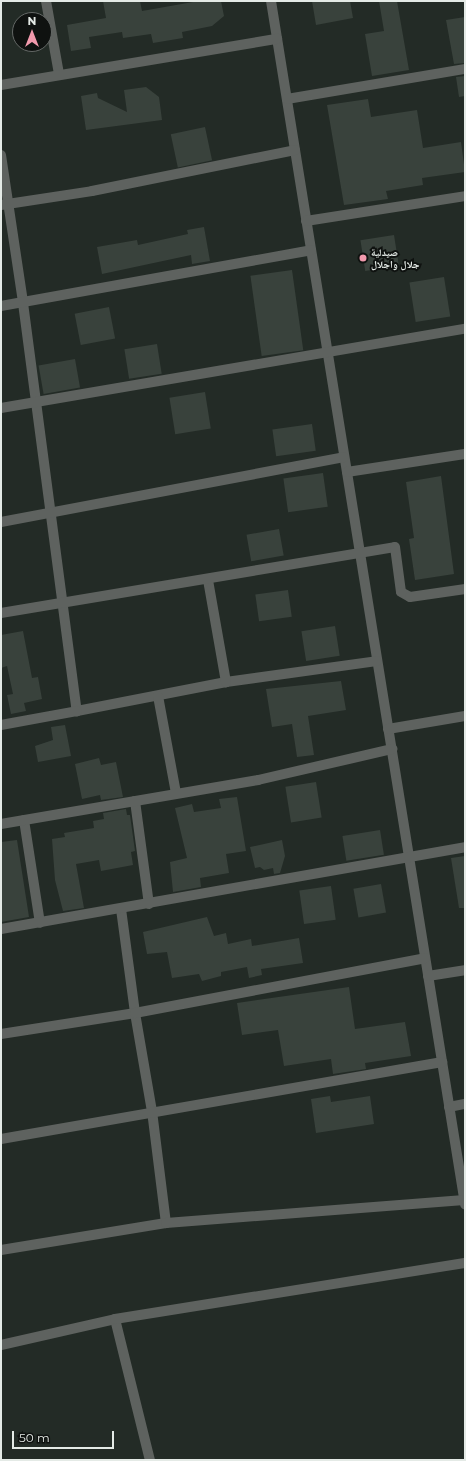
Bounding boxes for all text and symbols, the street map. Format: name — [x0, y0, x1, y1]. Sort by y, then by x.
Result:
north arrow — [12, 12, 52, 52]
text: N — [28, 14, 36, 28]
place label: صيدلية جلال واجلال — [371, 246, 419, 270]
marker: صيدلية جلال واجلال — [358, 253, 368, 263]
scale bar — [14, 1423, 116, 1449]
text: 50 m — [19, 1430, 50, 1445]

